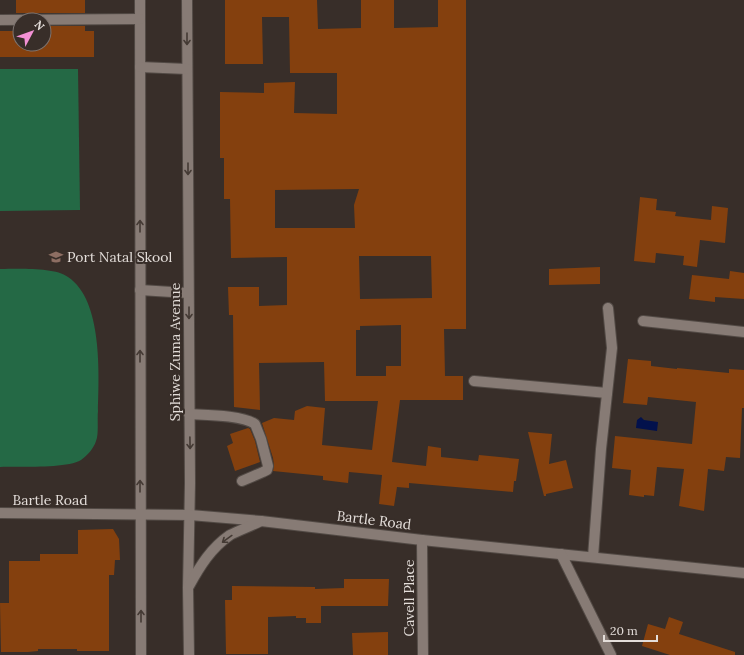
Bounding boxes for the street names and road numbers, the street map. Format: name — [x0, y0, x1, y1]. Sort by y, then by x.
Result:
street label: Sphiwe Zuma Avenue — [166, 282, 184, 421]
street label: Bartle Road — [12, 491, 88, 509]
street label: Bartle Road — [336, 506, 412, 534]
street label: Cavell Place — [400, 559, 418, 637]

